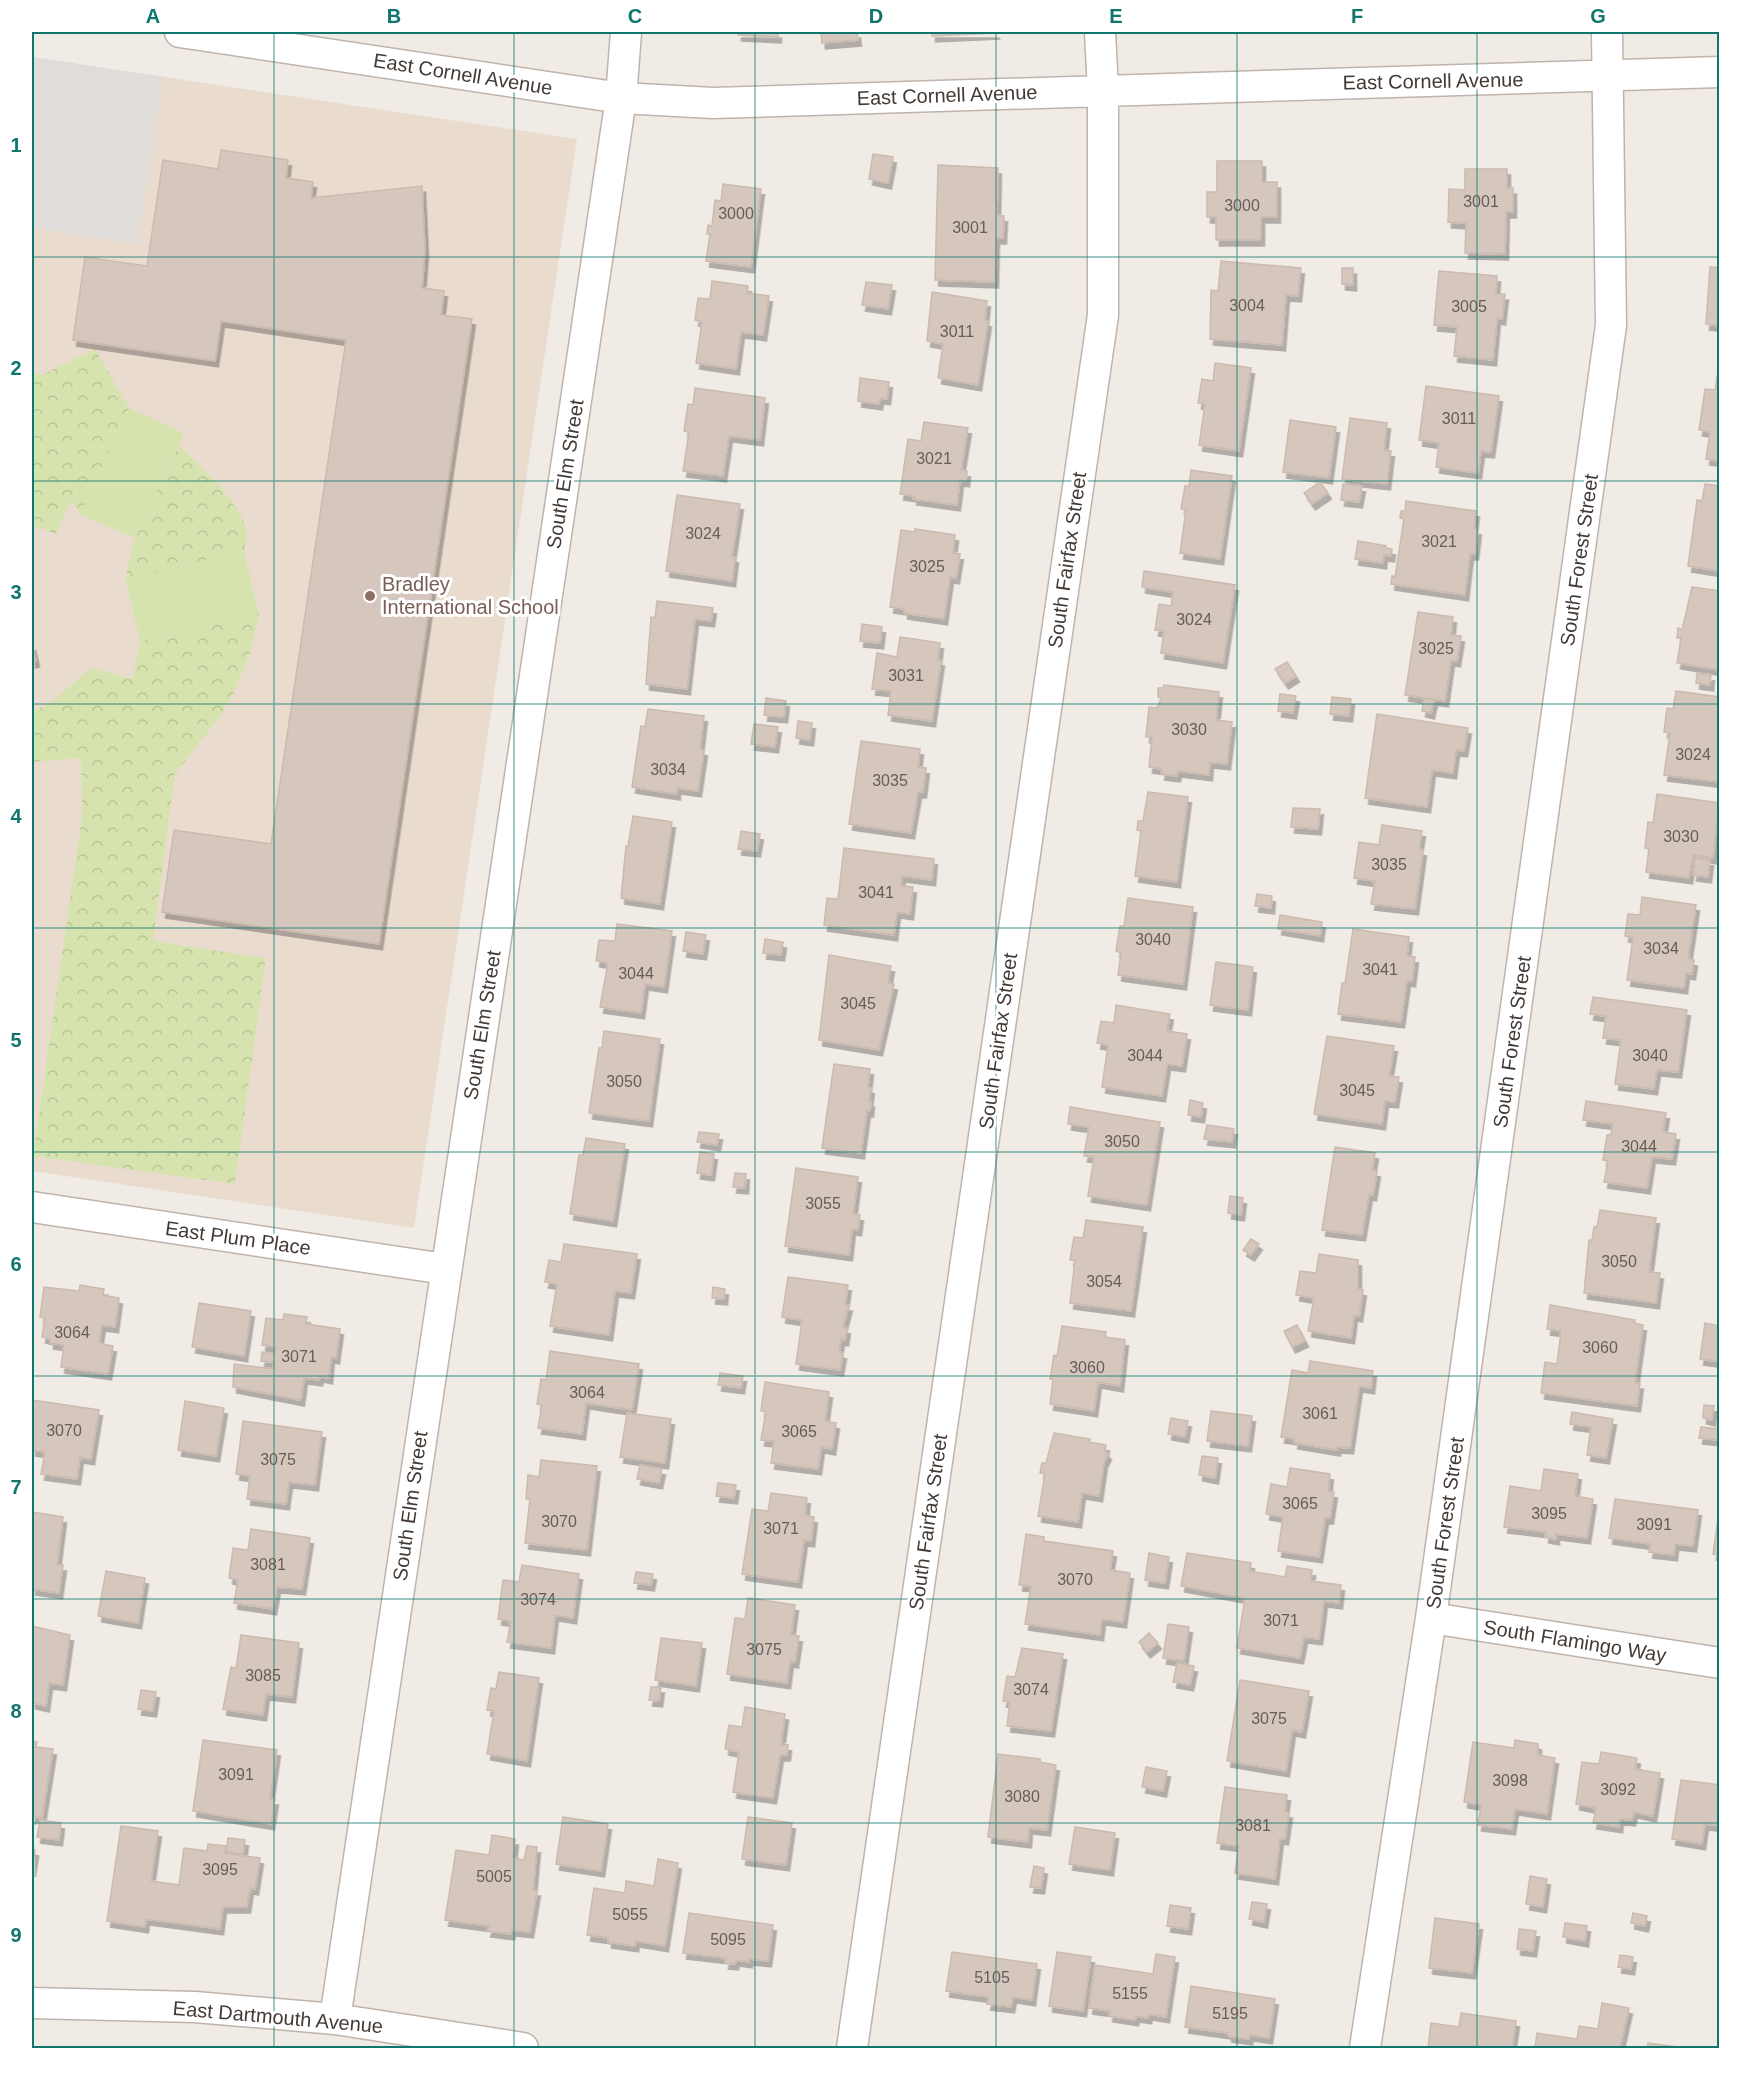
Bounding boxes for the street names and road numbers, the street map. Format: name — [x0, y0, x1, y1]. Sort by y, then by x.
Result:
street label: East Cornell Avenue — [372, 49, 554, 99]
street label: East Cornell Avenue — [1342, 68, 1524, 94]
street label: East Cornell Avenue — [856, 81, 1038, 109]
street label: South Elm Street — [542, 397, 588, 550]
street label: South Fairfax Street — [1044, 470, 1090, 650]
street label: South Forest Street — [1556, 472, 1602, 647]
street label: South Elm Street — [459, 948, 505, 1101]
street label: South Fairfax Street — [975, 951, 1021, 1131]
street label: South Forest Street — [1489, 954, 1535, 1129]
street label: East Plum Place — [164, 1217, 312, 1259]
street label: South Elm Street — [389, 1429, 431, 1582]
street label: South Fairfax Street — [905, 1432, 951, 1612]
street label: South Forest Street — [1422, 1435, 1468, 1610]
street label: South Flamingo Way — [1482, 1616, 1668, 1666]
street label: East Dartmouth Avenue — [172, 1997, 384, 2037]

